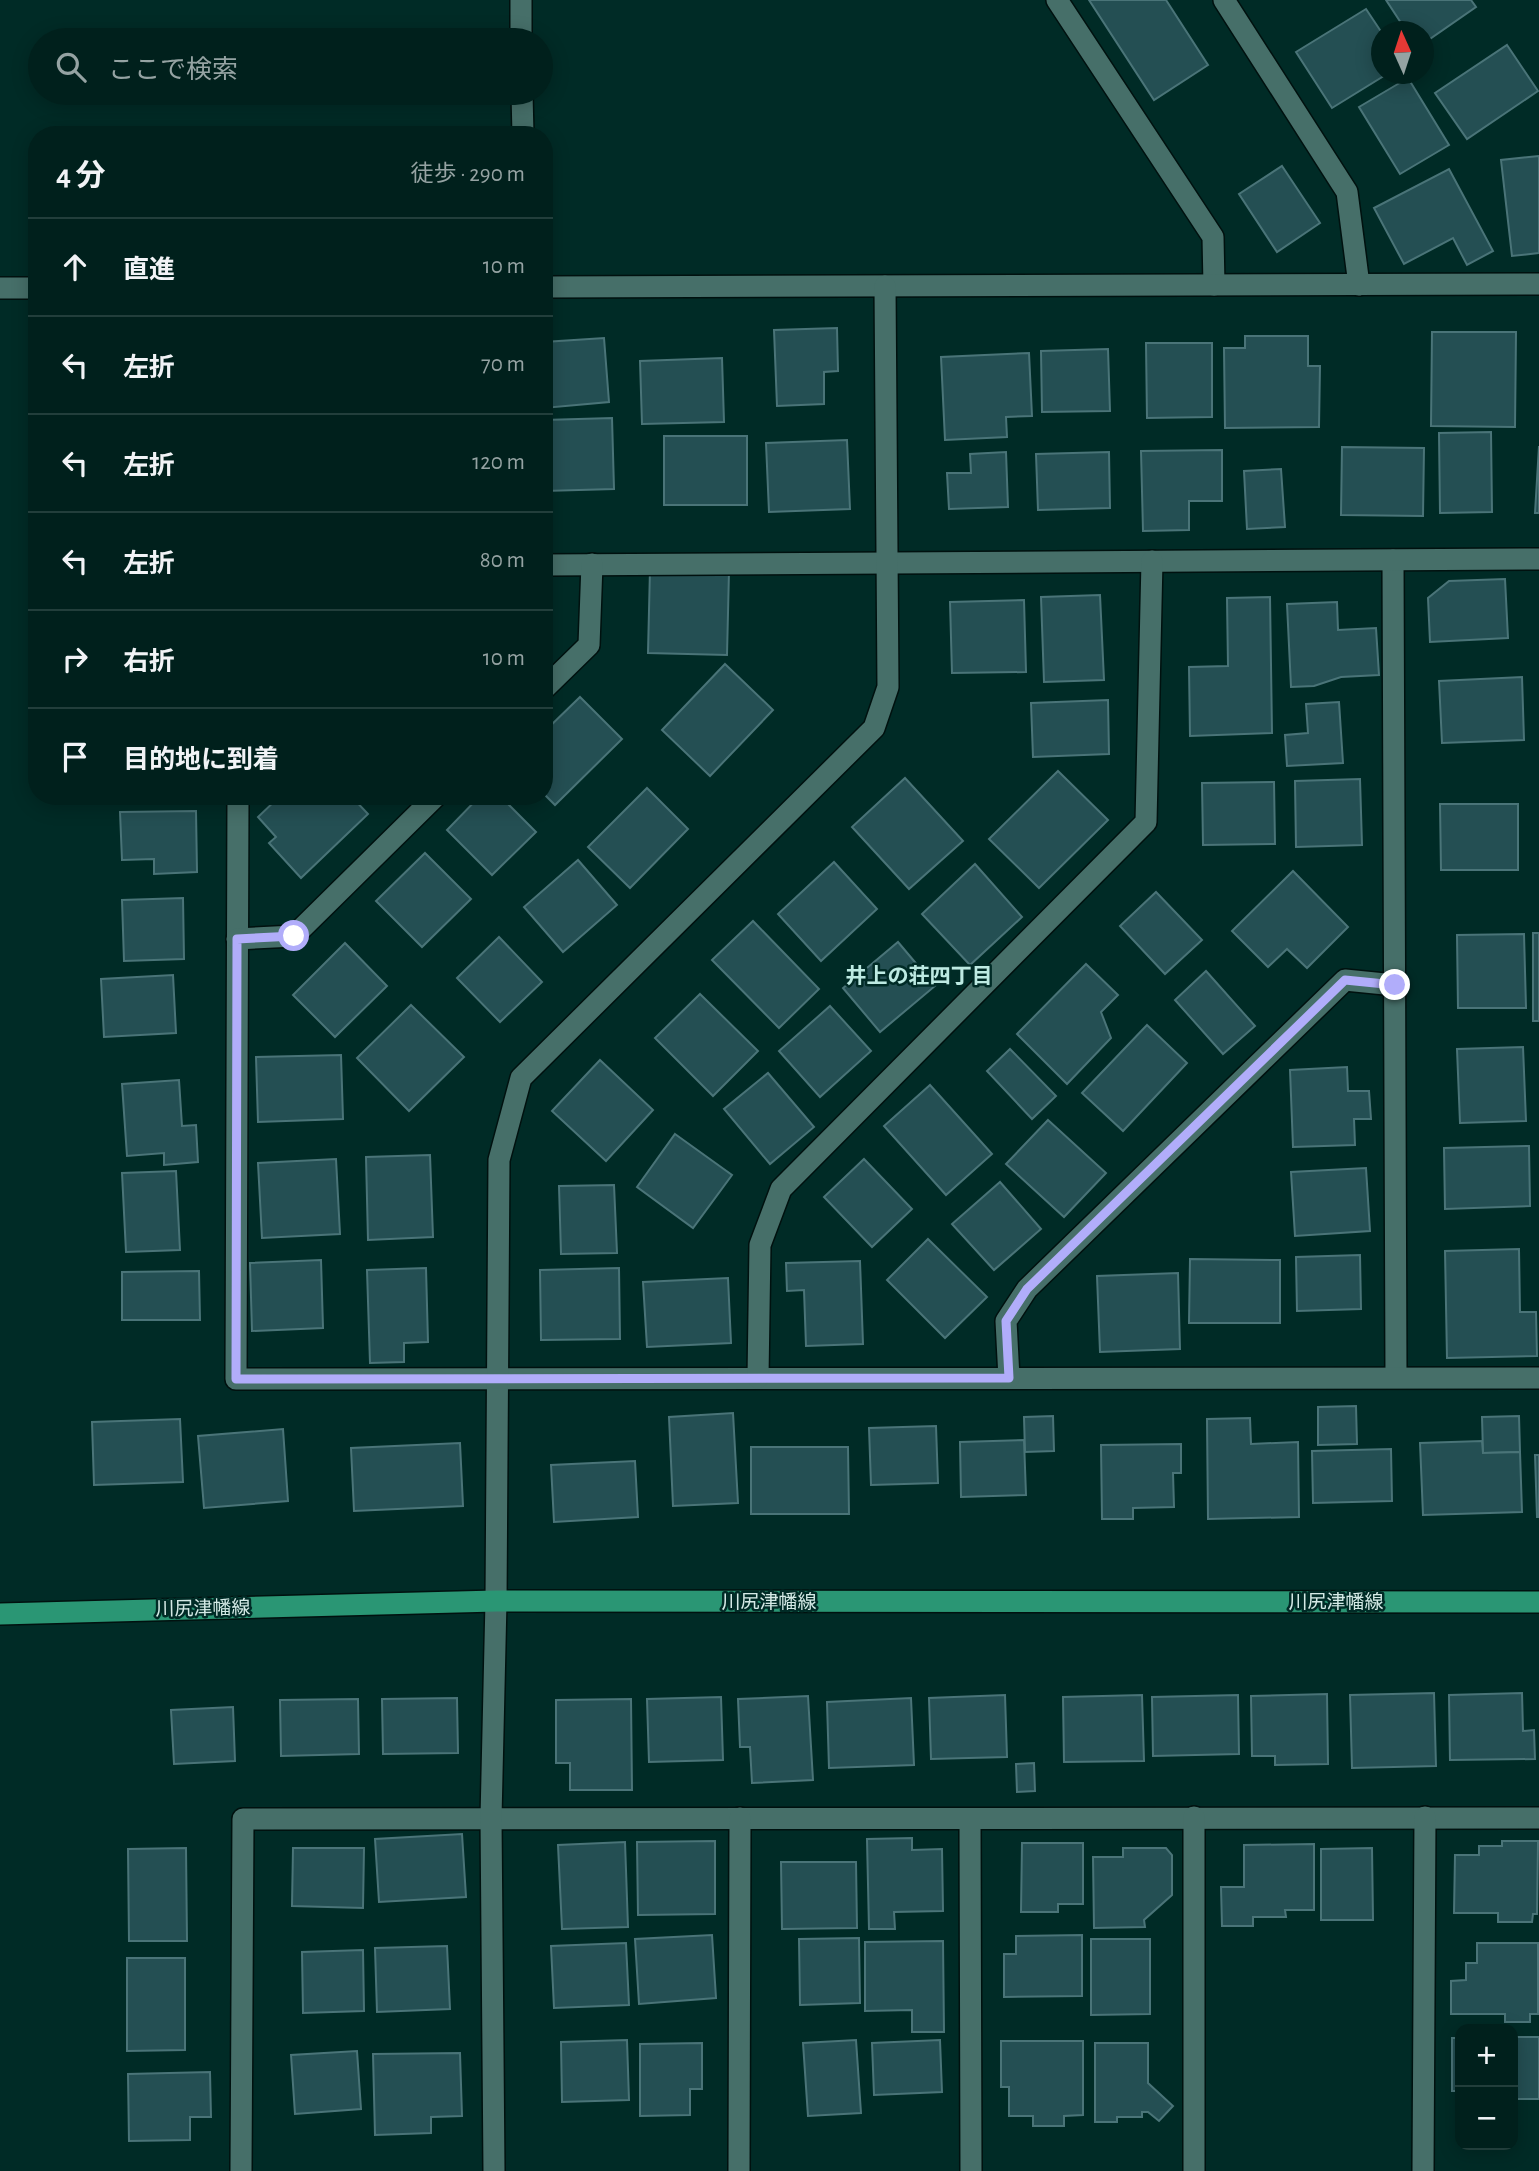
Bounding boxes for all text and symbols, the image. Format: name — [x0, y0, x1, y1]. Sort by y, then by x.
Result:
north arrow — [1371, 21, 1434, 84]
search box — [28, 28, 553, 105]
icon: search — [52, 48, 90, 86]
text: ここで検索 — [108, 57, 238, 83]
text: 4 分 — [56, 161, 106, 191]
text: 徒歩 · 290 m — [411, 163, 525, 186]
icon: ahead — [56, 248, 94, 286]
text: 10 m — [483, 255, 525, 278]
text: 直進 — [123, 257, 175, 283]
icon: left — [56, 346, 94, 384]
text: 70 m — [481, 353, 525, 376]
text: 左折 — [123, 355, 175, 381]
icon: left — [56, 444, 94, 482]
text: 120 m — [472, 451, 525, 474]
text: 左折 — [123, 453, 175, 479]
icon: left — [56, 542, 94, 580]
text: 80 m — [480, 549, 525, 572]
text: 左折 — [123, 551, 175, 577]
icon: right — [56, 640, 94, 678]
text: 10 m — [483, 647, 525, 670]
text: 右折 — [123, 649, 175, 675]
icon: arrive — [56, 738, 94, 776]
text: 目的地に到着 — [123, 747, 279, 773]
route start — [278, 920, 309, 951]
district label: 井上の荘四丁目 — [846, 964, 993, 987]
route end — [1379, 969, 1410, 1000]
street label: 川尻津幡線 — [721, 1592, 817, 1612]
street label: 川尻津幡線 — [1288, 1592, 1384, 1612]
street label: 川尻津幡線 — [155, 1598, 251, 1619]
map controls — [1455, 2024, 1518, 2150]
button: + — [1455, 2024, 1518, 2087]
button: − — [1455, 2087, 1518, 2150]

